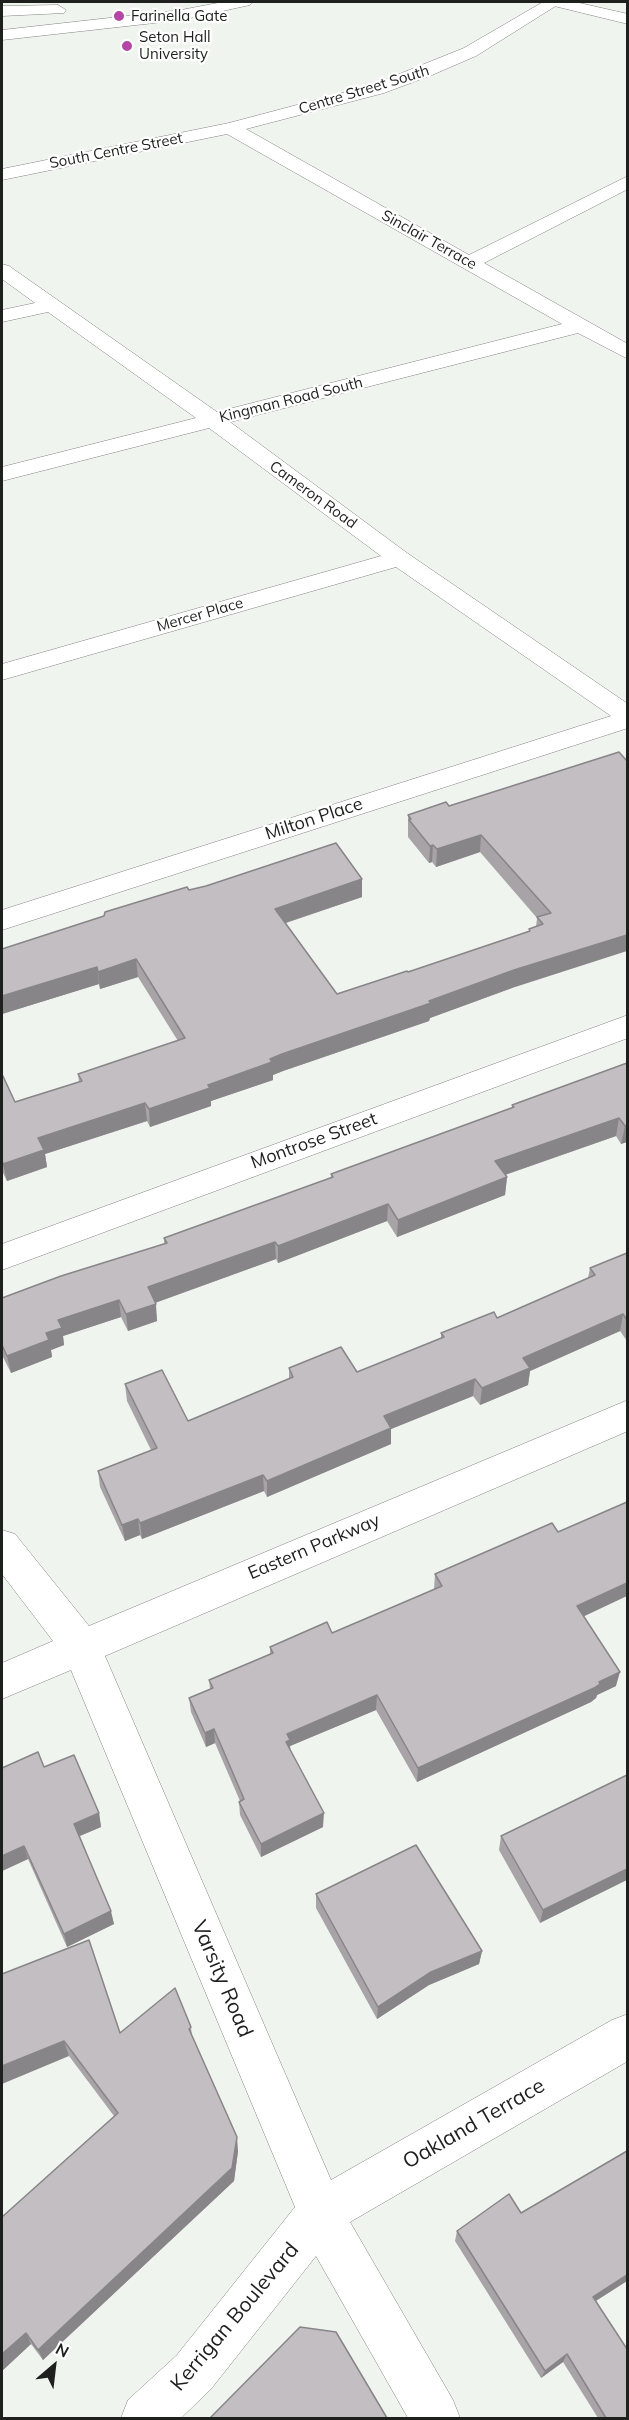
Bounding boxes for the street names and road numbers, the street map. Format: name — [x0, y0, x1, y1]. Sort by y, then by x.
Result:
street label: Centre Street South — [297, 62, 431, 118]
street label: South Centre Street — [48, 129, 184, 173]
street label: Sinclair Terrace — [378, 206, 480, 274]
street label: Kingman Road South — [217, 373, 365, 427]
street label: Cameron Road — [266, 457, 360, 533]
street label: Mercer Place — [155, 594, 245, 636]
street label: Milton Place — [263, 793, 365, 845]
street label: Montrose Street — [248, 1108, 380, 1174]
street label: Eastern Parkway — [245, 1509, 383, 1585]
street label: Varsity Road — [186, 1917, 258, 2041]
street label: Oakland Terrace — [399, 2073, 549, 2175]
street label: Kerrigan Boulevard — [166, 2238, 304, 2396]

